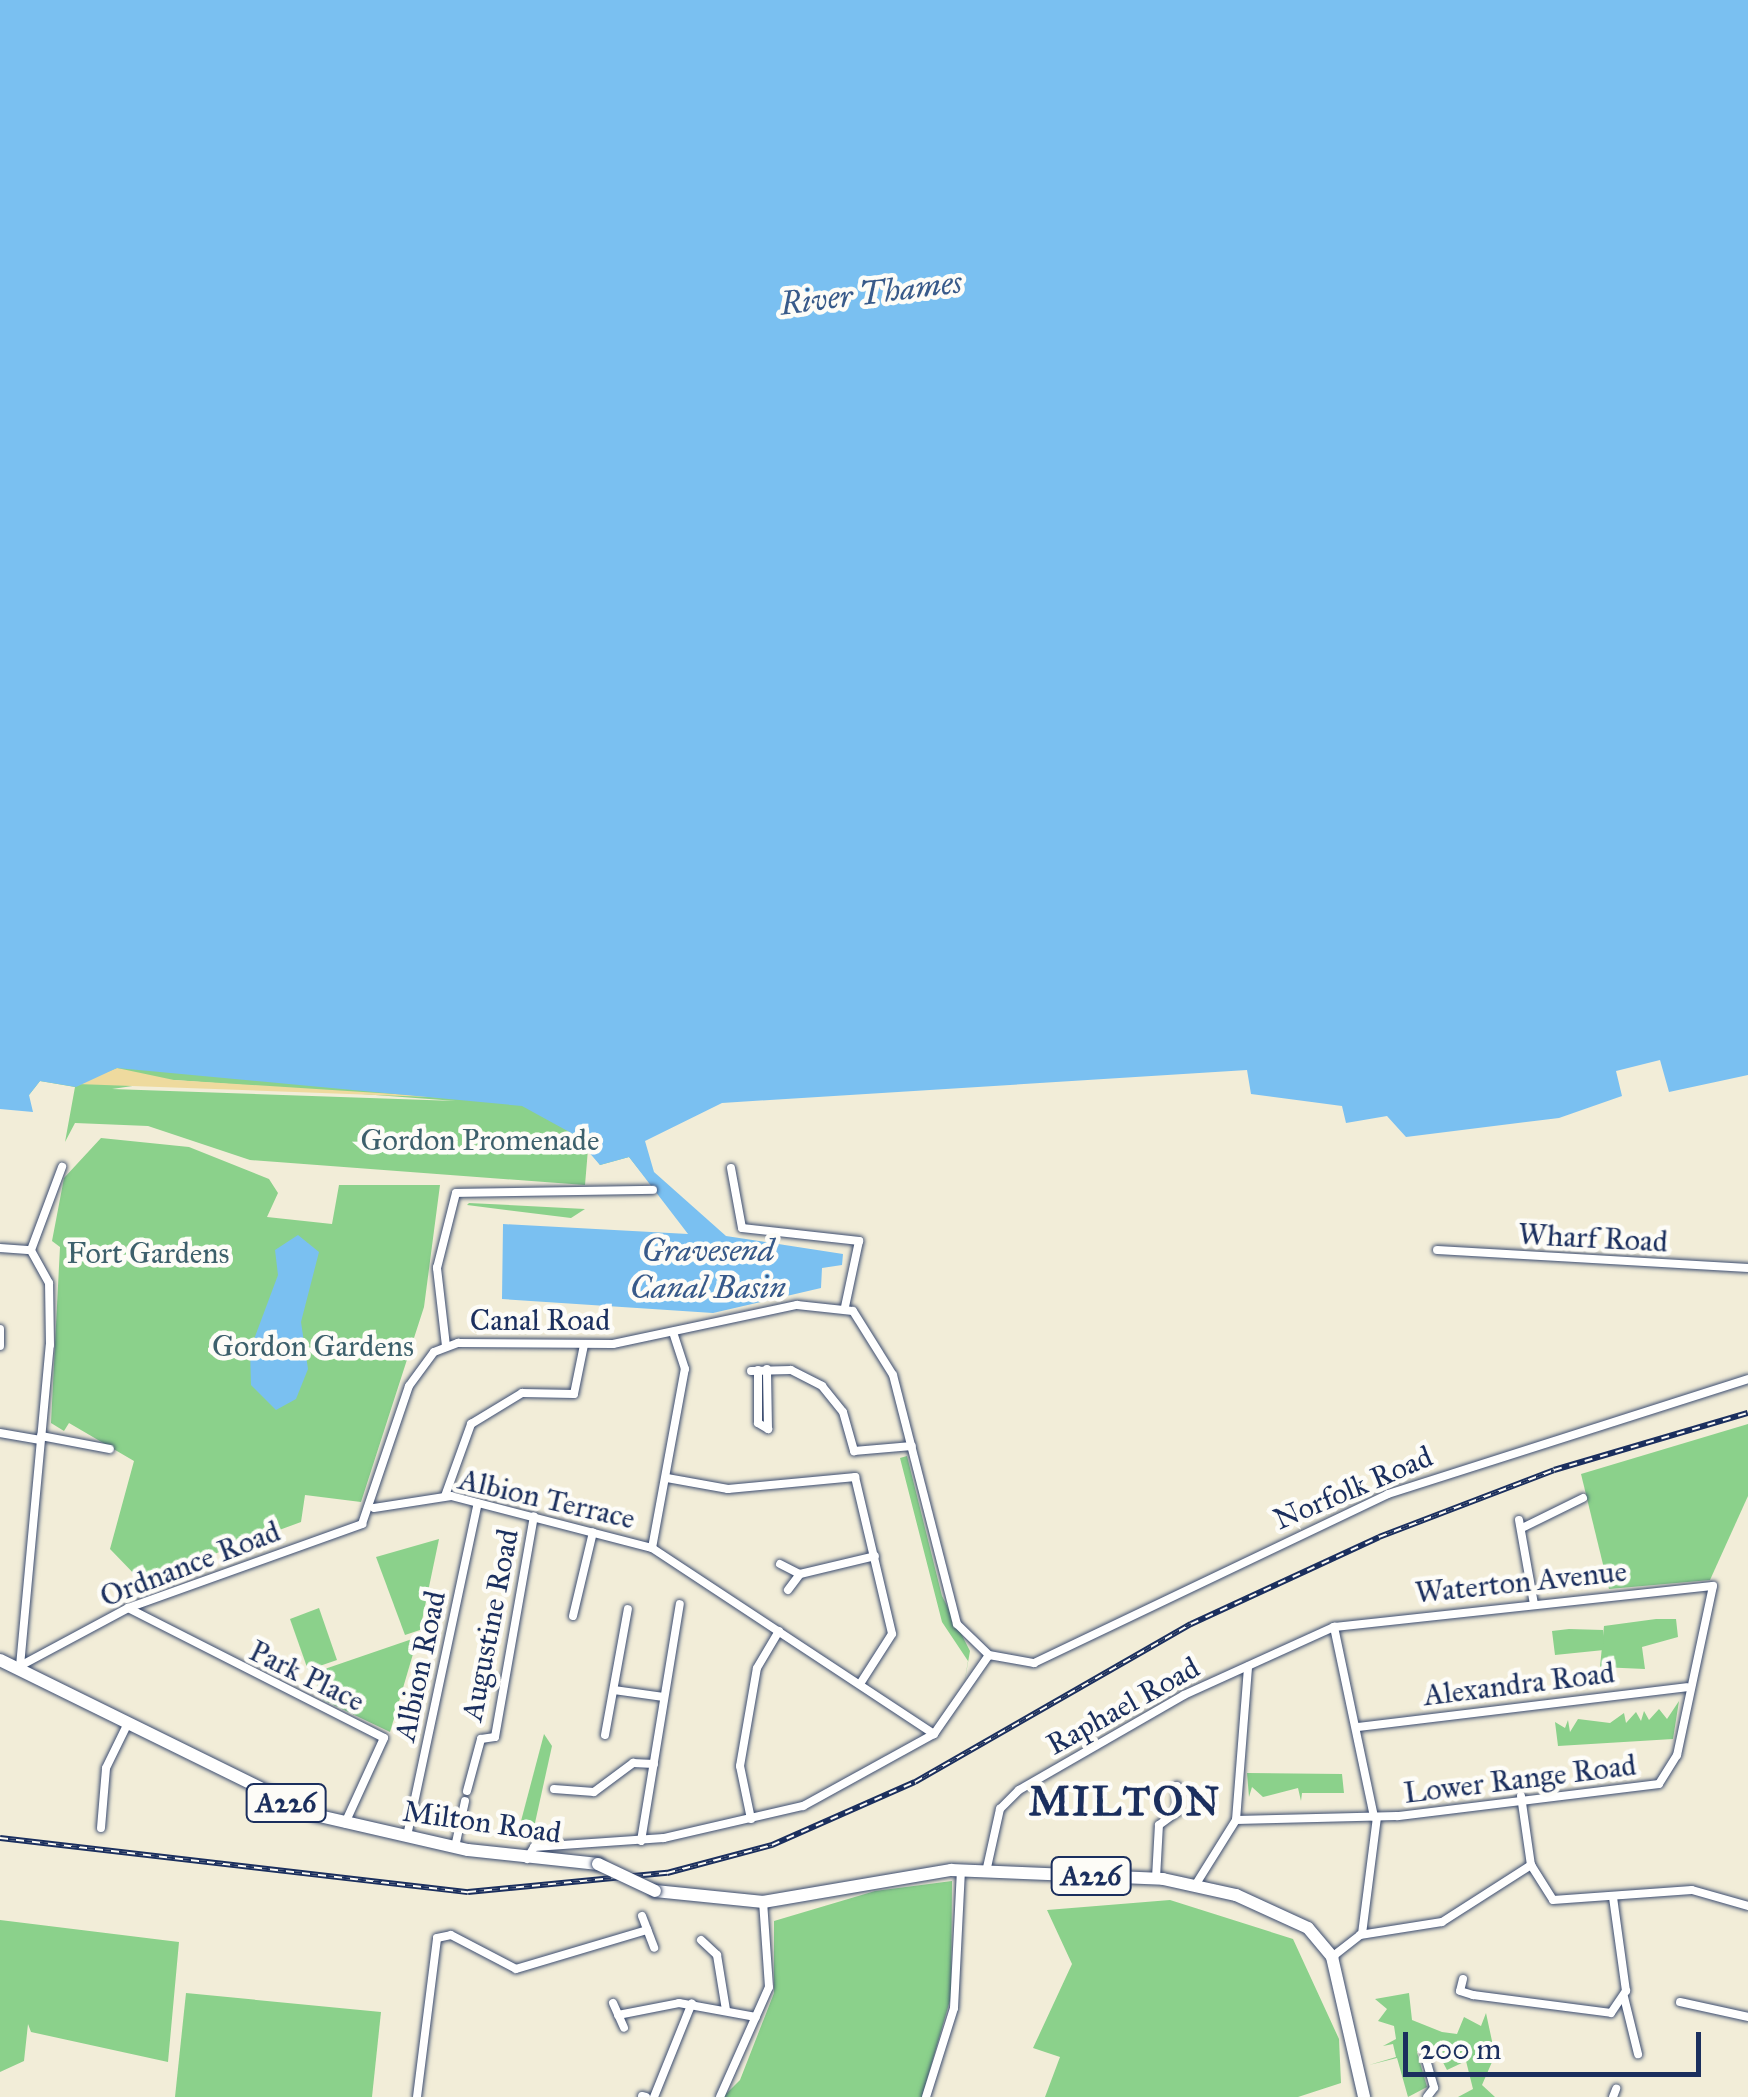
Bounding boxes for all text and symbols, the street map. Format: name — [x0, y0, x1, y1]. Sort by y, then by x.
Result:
water label: River Thames — [778, 264, 964, 324]
park label: Gordon Promenade — [361, 1122, 599, 1158]
street label: Wharf Road — [1517, 1216, 1669, 1260]
water label: Gravesend Canal Basin — [630, 1233, 786, 1308]
park label: Fort Gardens — [67, 1235, 229, 1271]
street label: Canal Road — [470, 1302, 610, 1338]
park label: Gordon Gardens — [212, 1328, 414, 1364]
street label: Norfolk Road — [1268, 1438, 1438, 1538]
street label: Albion Terrace — [455, 1461, 639, 1537]
street label: Ordnance Road — [95, 1513, 285, 1615]
street label: Augustine Road — [454, 1526, 526, 1724]
street label: Waterton Avenue — [1413, 1553, 1629, 1611]
street label: Albion Road — [387, 1588, 453, 1744]
street label: Park Place — [243, 1633, 371, 1719]
street label: Raphael Road — [1040, 1649, 1206, 1763]
street label: Alexandra Road — [1421, 1654, 1617, 1714]
street label: Lower Range Road — [1402, 1747, 1638, 1811]
district label: MILTON — [1028, 1778, 1222, 1826]
road number: A226 — [244, 1780, 328, 1826]
street label: Milton Road — [400, 1793, 564, 1851]
road number: A226 — [1048, 1853, 1134, 1899]
scale bar — [1408, 2012, 1706, 2074]
text: 200 m — [1420, 2031, 1501, 2067]

